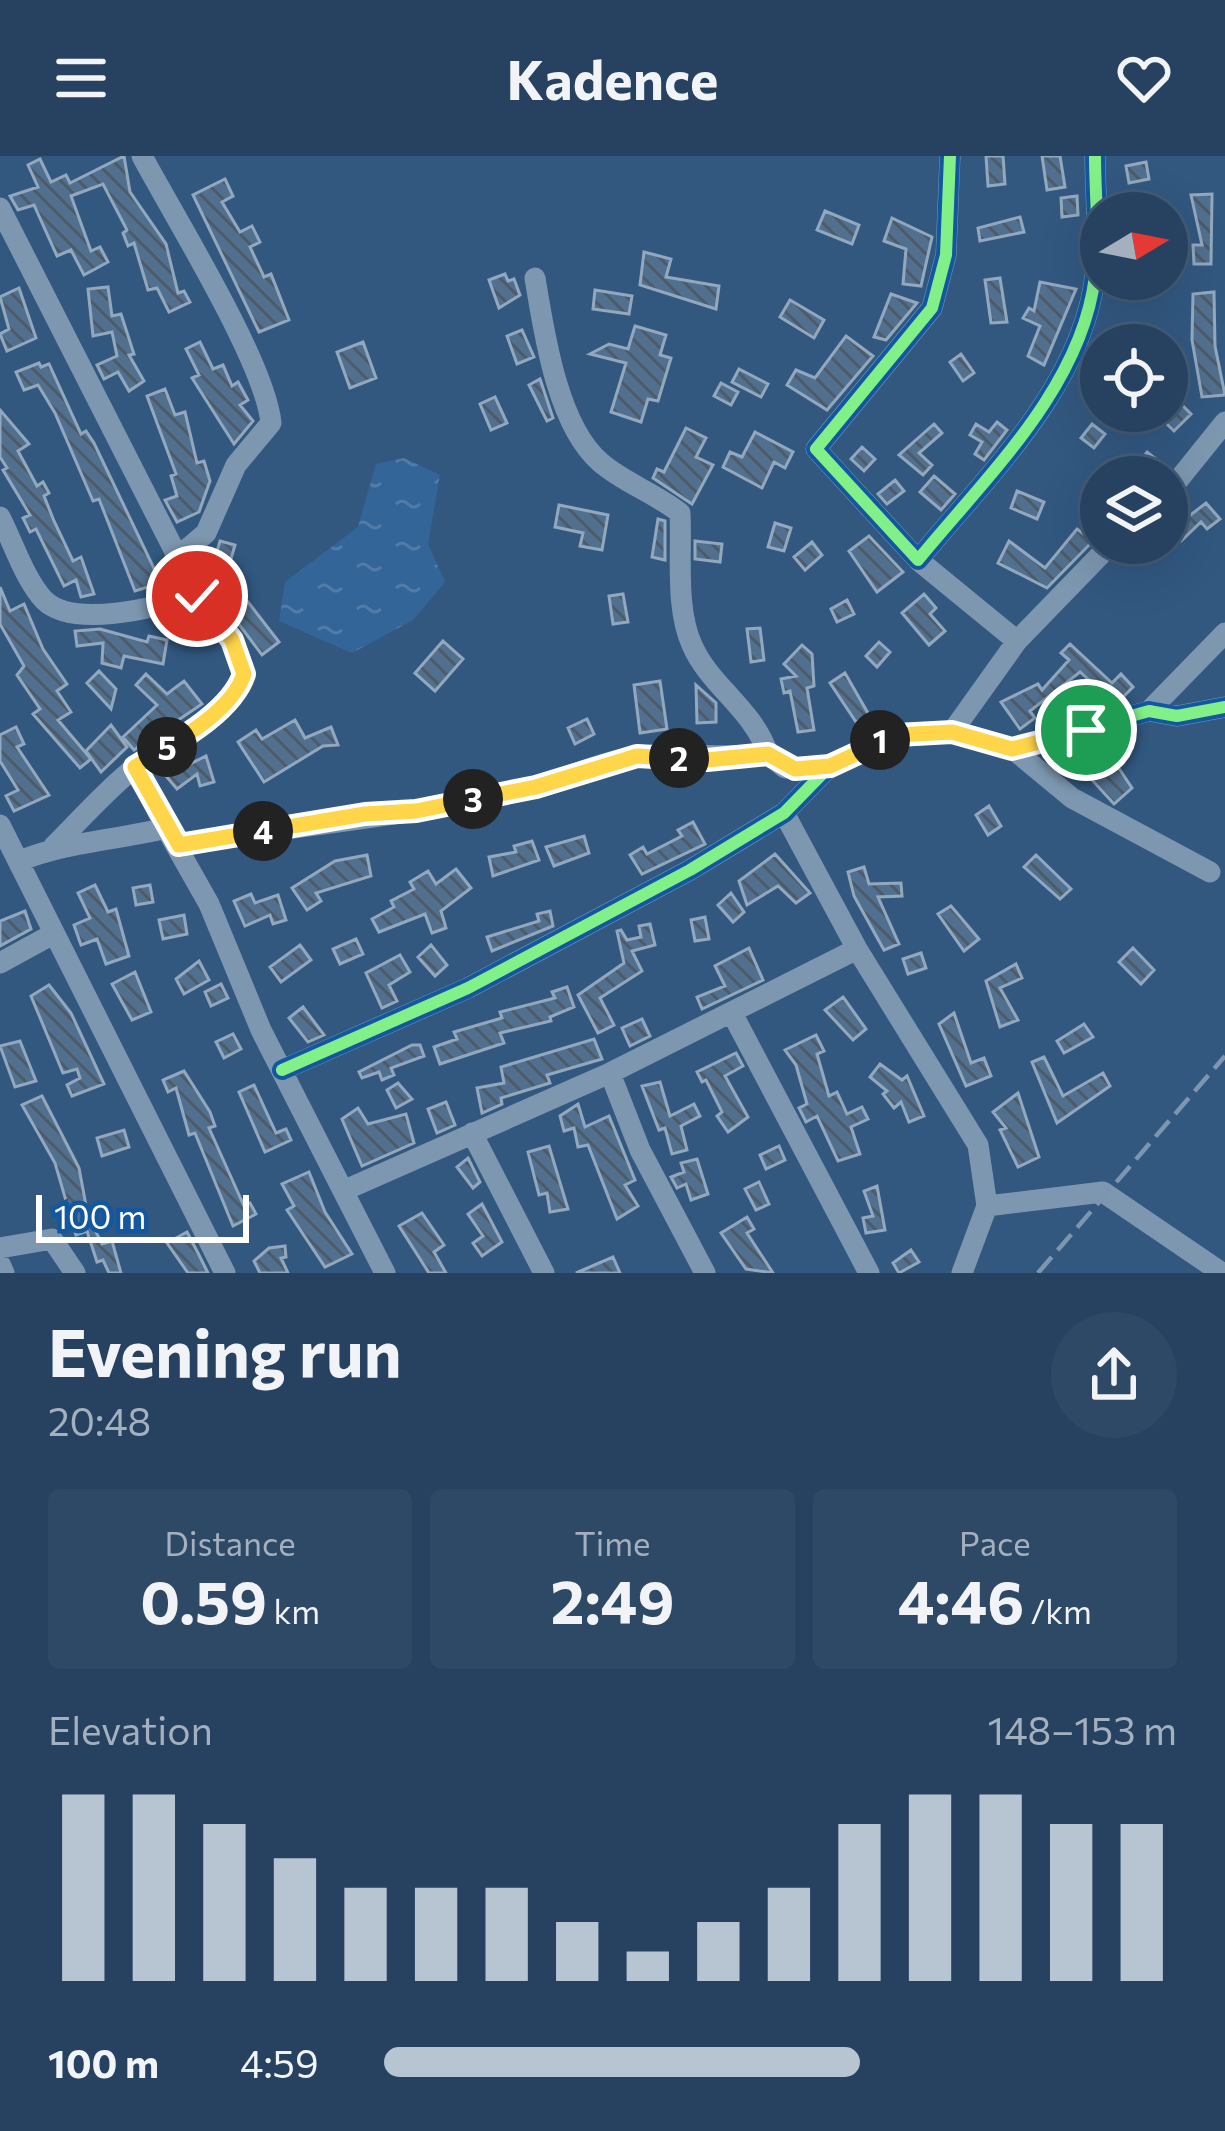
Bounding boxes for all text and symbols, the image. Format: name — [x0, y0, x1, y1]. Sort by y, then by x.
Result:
icon: menu — [48, 45, 114, 111]
text: Kadence — [506, 45, 719, 111]
icon: heart — [1111, 45, 1177, 111]
north arrow — [1080, 192, 1188, 300]
map controls — [1080, 192, 1188, 564]
button: locate — [1080, 324, 1188, 432]
button: layers — [1080, 456, 1188, 564]
pin — [146, 545, 248, 647]
icon: check — [164, 563, 230, 629]
pin — [1035, 679, 1137, 781]
icon: arrive — [1053, 697, 1119, 763]
pin: 1 — [850, 710, 910, 770]
pin: 5 — [137, 717, 197, 777]
text: 1 — [873, 719, 887, 760]
text: 5 — [157, 726, 177, 767]
pin: 2 — [649, 728, 709, 788]
text: 2 — [670, 737, 688, 778]
pin: 3 — [443, 769, 503, 829]
text: 3 — [463, 778, 483, 819]
pin: 4 — [233, 801, 293, 861]
text: 4 — [253, 810, 273, 851]
scale bar — [36, 1189, 249, 1242]
text: 100 m — [54, 1195, 146, 1236]
text: Evening run — [48, 1310, 402, 1391]
button: share — [1051, 1312, 1177, 1438]
text: 20:48 — [48, 1396, 151, 1444]
text: Distance — [165, 1522, 296, 1563]
text: Time — [575, 1522, 650, 1563]
text: Pace — [959, 1522, 1031, 1563]
text: 0.59 — [140, 1563, 267, 1636]
text: 2:49 — [551, 1563, 674, 1636]
text: 4:46 — [898, 1563, 1024, 1636]
text: km — [267, 1590, 320, 1631]
text: /km — [1024, 1590, 1092, 1631]
text: Elevation — [48, 1705, 213, 1753]
text: 148–153 m — [987, 1705, 1177, 1753]
text: 100 m — [48, 2038, 159, 2086]
text: 4:59 — [240, 2038, 319, 2086]

